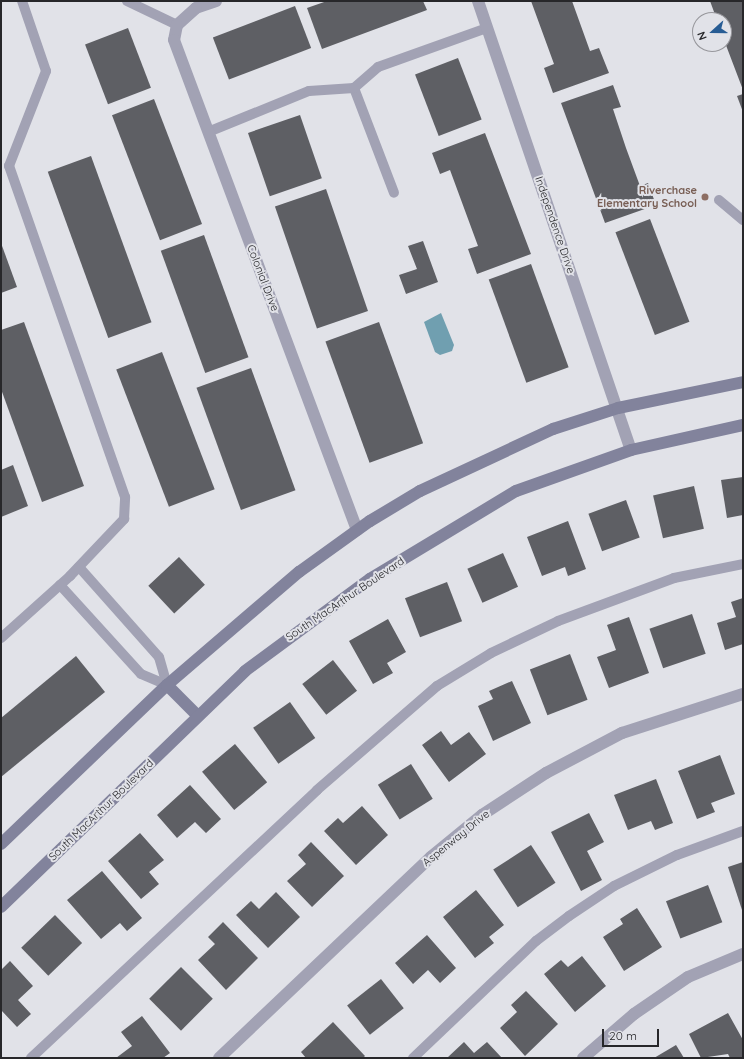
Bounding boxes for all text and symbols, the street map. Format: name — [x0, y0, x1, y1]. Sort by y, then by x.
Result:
north arrow — [692, 12, 732, 52]
text: N — [694, 30, 710, 42]
street label: Independence Drive — [532, 175, 578, 275]
place label: Riverchase Elementary School — [597, 184, 697, 210]
marker: Riverchase Elementary School — [700, 192, 710, 202]
street label: Colonial Drive — [244, 243, 282, 313]
street label: South MacArthur Boulevard — [283, 554, 407, 644]
street label: South MacArthur Boulevard — [46, 757, 156, 863]
street label: Aspenway Drive — [420, 807, 492, 869]
scale bar — [604, 1021, 661, 1047]
text: 20 m — [609, 1028, 637, 1043]

